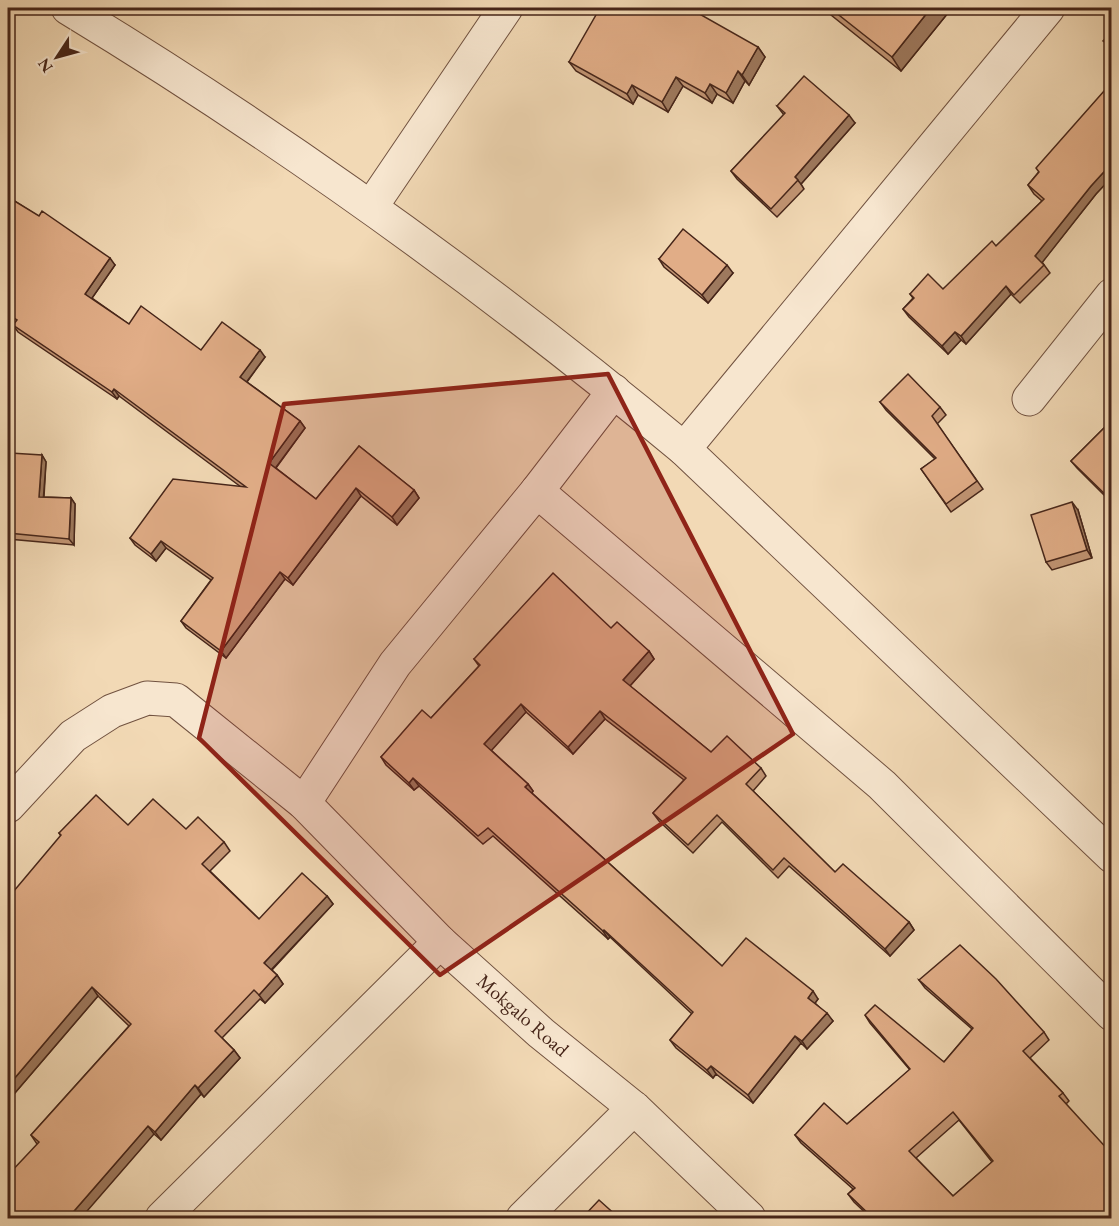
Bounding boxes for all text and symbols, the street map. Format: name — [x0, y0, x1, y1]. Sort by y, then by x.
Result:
north arrow — [27, 27, 87, 87]
text: N — [33, 54, 58, 77]
street label: Mokgalo Road — [472, 968, 575, 1063]

